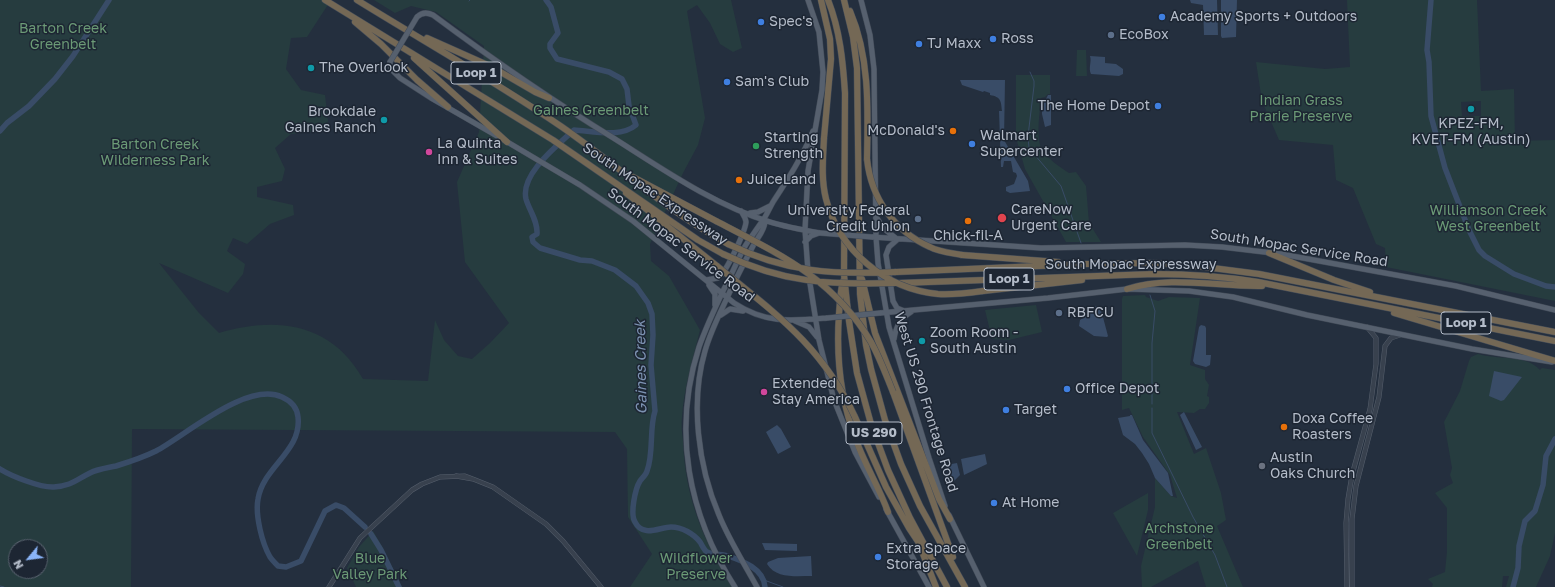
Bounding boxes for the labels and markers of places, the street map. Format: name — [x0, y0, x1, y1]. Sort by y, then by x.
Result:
place label: Academy Sports + Outdoors — [1170, 9, 1357, 25]
marker: Academy Sports + Outdoors — [1157, 12, 1167, 22]
place label: Spec's — [769, 14, 813, 30]
marker: Spec's — [756, 17, 766, 27]
place label: EcoBox — [1119, 27, 1169, 43]
marker: EcoBox — [1106, 30, 1116, 40]
place label: Ross — [1001, 31, 1034, 47]
marker: Ross — [988, 34, 998, 44]
place label: TJ Maxx — [927, 36, 981, 52]
marker: TJ Maxx — [914, 39, 924, 49]
place label: The Overlook — [319, 60, 408, 76]
marker: The Overlook — [306, 63, 316, 73]
place label: Sam's Club — [735, 74, 809, 90]
marker: Sam's Club — [722, 77, 732, 87]
place label: The Home Depot — [1038, 98, 1150, 114]
marker: The Home Depot — [1153, 101, 1163, 111]
place label: Brookdale Gaines Ranch — [285, 104, 376, 136]
marker: KPEZ-FM, KVET-FM (Austin) — [1466, 104, 1476, 114]
marker: Brookdale Gaines Ranch — [379, 115, 389, 125]
place label: KPEZ-FM, KVET-FM (Austin) — [1412, 116, 1530, 148]
place label: McDonald's — [867, 123, 945, 139]
marker: McDonald's — [948, 126, 958, 136]
place label: Walmart Supercenter — [980, 128, 1063, 160]
place label: Starting Strength — [764, 130, 823, 162]
place label: La Quinta Inn & Suites — [437, 136, 517, 168]
marker: Walmart Supercenter — [967, 139, 977, 149]
marker: Starting Strength — [751, 141, 761, 151]
marker: La Quinta Inn & Suites — [424, 147, 434, 157]
place label: JuiceLand — [747, 172, 816, 188]
marker: JuiceLand — [734, 175, 744, 185]
place label: CareNow Urgent Care — [1011, 202, 1092, 234]
place label: University Federal Credit Union — [787, 203, 910, 236]
marker: CareNow Urgent Care — [996, 212, 1008, 224]
marker: University Federal Credit Union — [913, 214, 923, 224]
marker: Chick-fil-A — [963, 216, 973, 226]
place label: Chick-fil-A — [933, 228, 1003, 244]
place label: RBFCU — [1067, 305, 1114, 321]
marker: RBFCU — [1054, 308, 1064, 318]
place label: Zoom Room - South Austin — [930, 325, 1018, 358]
marker: Zoom Room - South Austin — [917, 336, 927, 346]
place label: Extended Stay America — [772, 376, 860, 408]
place label: Office Depot — [1075, 381, 1159, 397]
marker: Office Depot — [1062, 384, 1072, 394]
marker: Extended Stay America — [759, 387, 769, 397]
place label: Target — [1014, 402, 1057, 418]
marker: Target — [1001, 405, 1011, 415]
place label: Doxa Coffee Roasters — [1292, 411, 1373, 444]
marker: Doxa Coffee Roasters — [1279, 422, 1289, 432]
place label: Austin Oaks Church — [1270, 450, 1355, 482]
marker: Austin Oaks Church — [1257, 461, 1267, 471]
place label: At Home — [1002, 495, 1059, 511]
marker: At Home — [989, 498, 999, 508]
place label: Extra Space Storage — [886, 541, 966, 574]
marker: Extra Space Storage — [873, 552, 883, 562]

